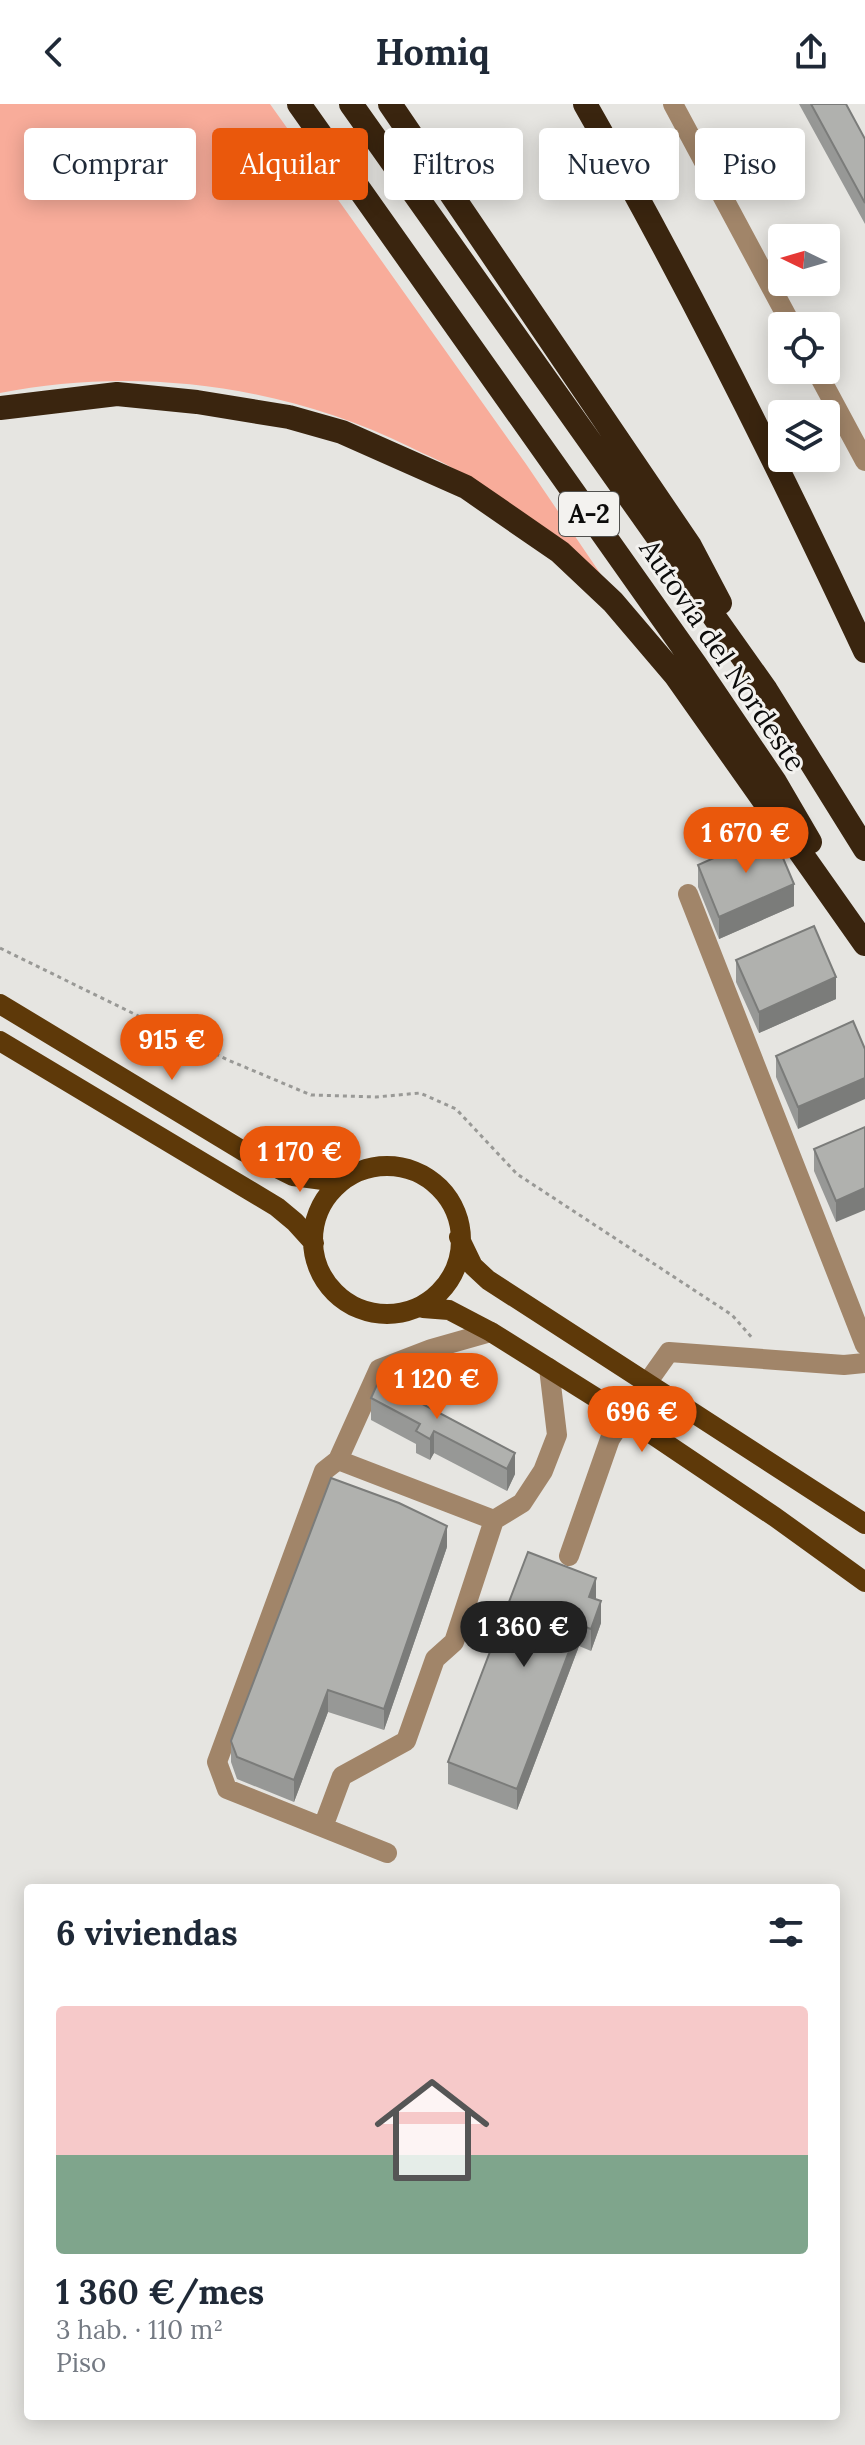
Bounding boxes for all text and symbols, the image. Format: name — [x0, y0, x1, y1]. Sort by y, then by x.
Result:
text: Homiq — [375, 29, 490, 75]
icon: back — [32, 30, 76, 74]
icon: share — [789, 30, 833, 74]
chip: Comprar — [24, 128, 196, 200]
chip: Alquilar — [212, 128, 368, 200]
chip: Filtros — [384, 128, 523, 200]
chip: Nuevo — [539, 128, 679, 200]
chip: Piso — [695, 128, 805, 200]
north arrow — [768, 224, 840, 296]
map controls — [768, 224, 840, 472]
button: locate — [768, 312, 840, 384]
button: layers — [768, 400, 840, 472]
road number: A-2 — [559, 492, 619, 536]
street label: Autovía del Nordeste — [631, 531, 814, 778]
pin: 1 670 € — [672, 807, 820, 875]
text: 1 670 € — [702, 816, 790, 849]
pin: 915 € — [116, 1014, 228, 1082]
text: 915 € — [138, 1023, 206, 1056]
pin: 1 170 € — [226, 1126, 374, 1194]
text: 1 170 € — [258, 1135, 342, 1168]
pin: 1 120 € — [363, 1353, 511, 1421]
text: 1 120 € — [394, 1362, 480, 1395]
pin: 696 € — [586, 1386, 698, 1454]
text: 696 € — [606, 1395, 678, 1428]
pin: 1 360 € — [450, 1601, 598, 1669]
text: 1 360 € — [478, 1610, 570, 1643]
icon: filters — [764, 1910, 808, 1954]
text: 6 viviendas — [56, 1911, 238, 1954]
icon: home — [360, 2058, 504, 2202]
text: 1 360 €/mes — [56, 2270, 264, 2313]
text: 3 hab. · 110 m² — [56, 2313, 223, 2346]
text: Piso — [56, 2346, 106, 2379]

